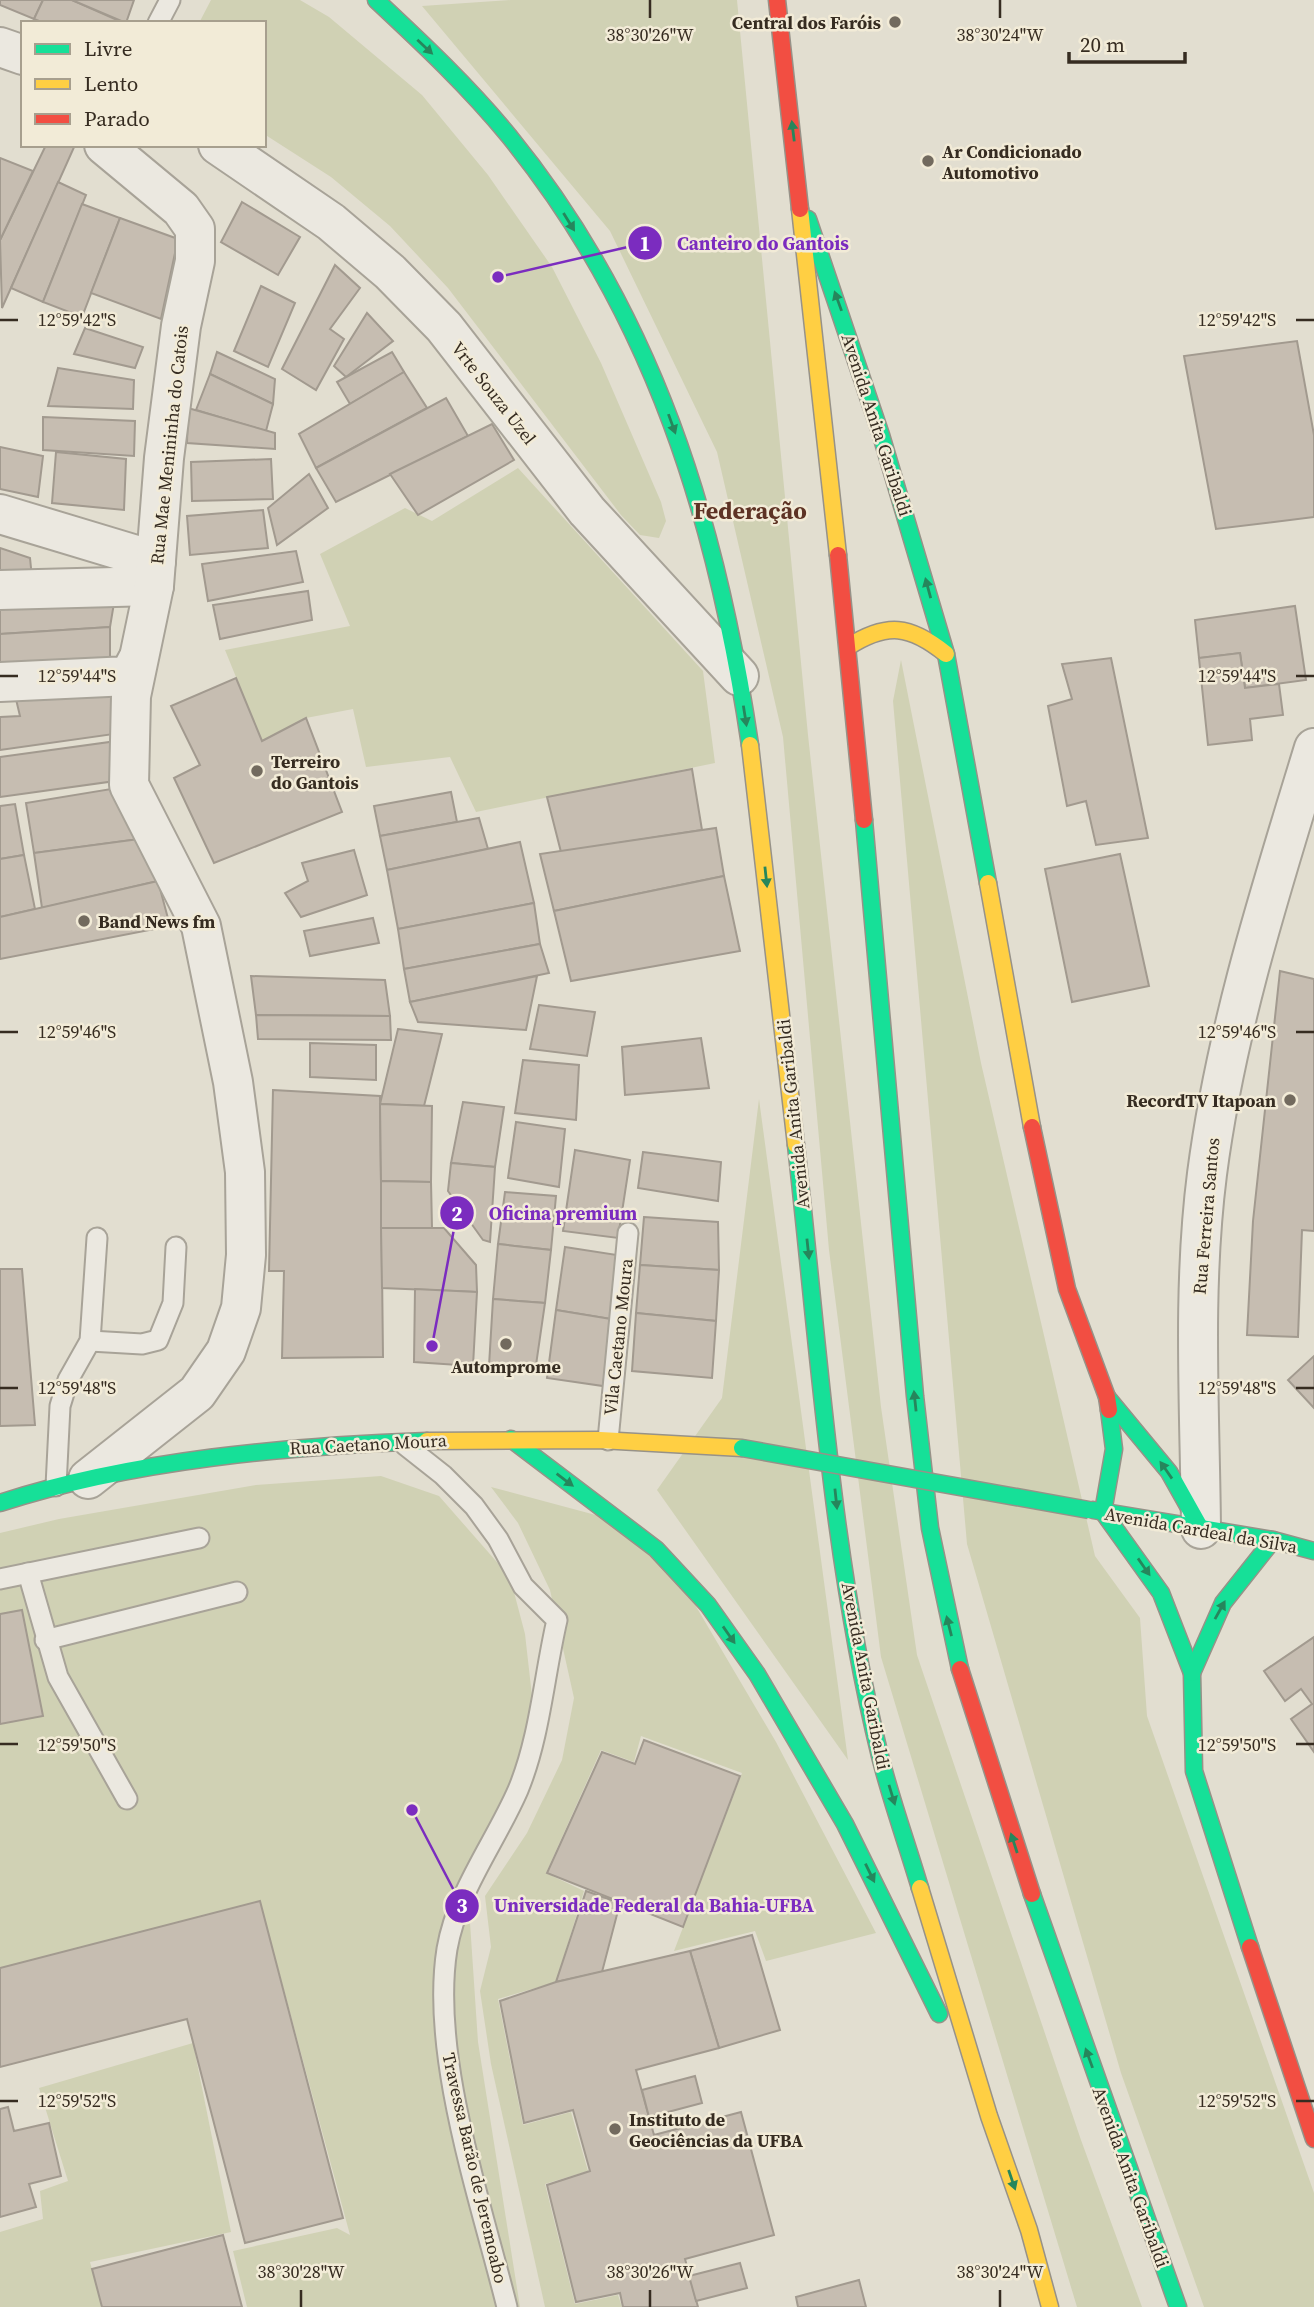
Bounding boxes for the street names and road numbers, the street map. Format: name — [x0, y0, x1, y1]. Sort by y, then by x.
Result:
street label: Rua Mae Menininha do Catois — [144, 324, 194, 566]
street label: Avenida Anita Garibaldi — [836, 330, 918, 520]
street label: Vrte Souza Uzel — [446, 336, 542, 450]
street label: Avenida Anita Garibaldi — [771, 1018, 815, 1210]
street label: Rua Ferreira Santos — [1187, 1136, 1225, 1295]
street label: Vila Caetano Moura — [597, 1256, 639, 1417]
street label: Rua Caetano Moura — [289, 1427, 448, 1461]
street label: Avenida Cardeal da Silva — [1103, 1501, 1300, 1559]
street label: Avenida Anita Garibaldi — [836, 1580, 896, 1772]
street label: Travessa Barão de Jeremoabo — [436, 2050, 514, 2286]
street label: Avenida Anita Garibaldi — [1087, 2083, 1175, 2271]

